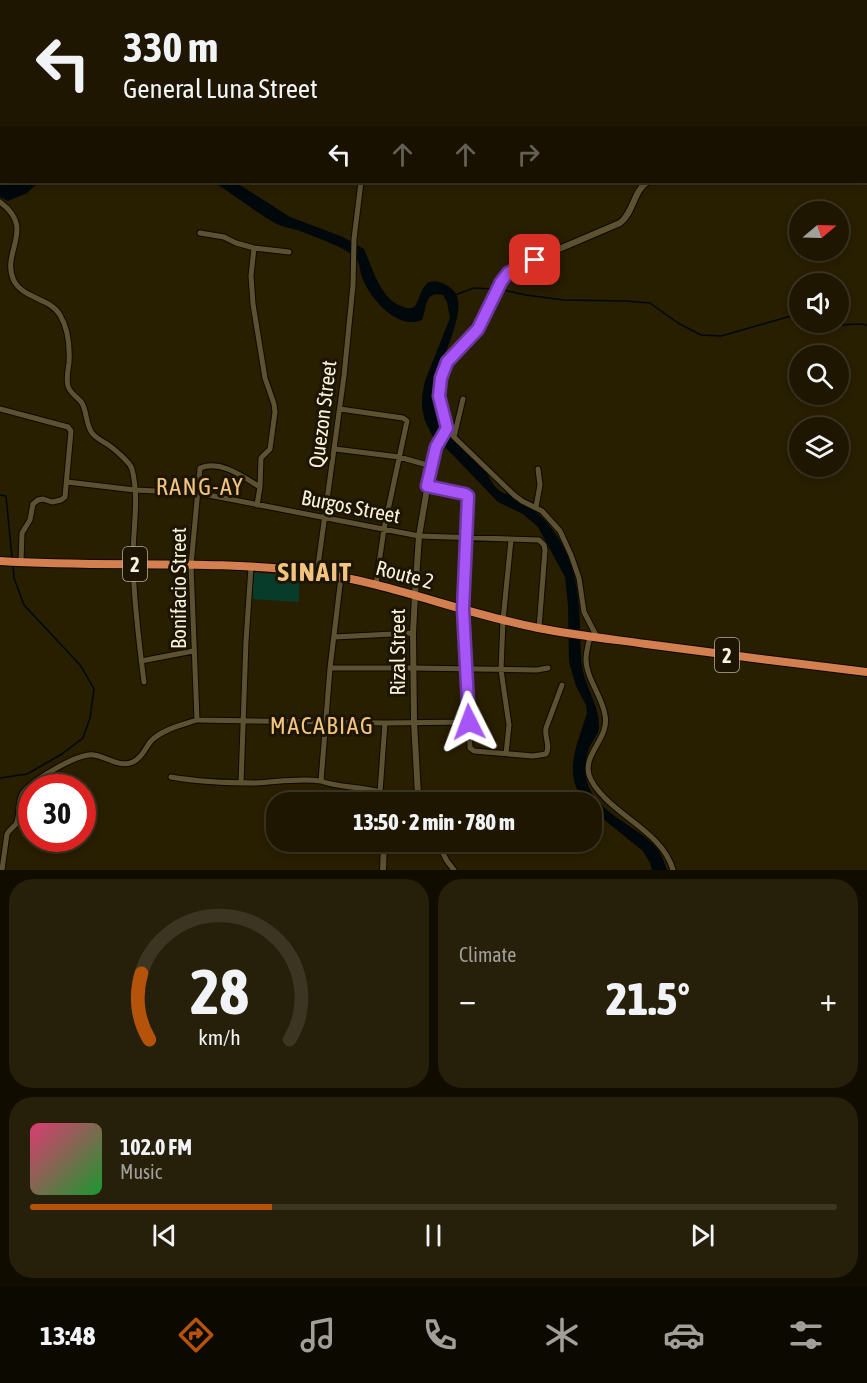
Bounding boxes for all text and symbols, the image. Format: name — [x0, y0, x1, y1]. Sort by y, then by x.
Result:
text: 330 m — [123, 23, 218, 71]
icon: left — [24, 24, 102, 102]
text: General Luna Street — [123, 73, 318, 104]
icon: left — [323, 138, 356, 171]
icon: ahead — [386, 138, 419, 171]
icon: ahead — [449, 138, 482, 171]
icon: right — [512, 138, 545, 171]
north arrow — [789, 201, 849, 261]
map controls — [789, 201, 849, 477]
pin — [509, 234, 560, 285]
icon: arrive — [518, 243, 551, 276]
button: sound — [789, 273, 849, 333]
button: search — [789, 345, 849, 405]
street label: Quezon Street — [303, 359, 341, 469]
button: layers — [789, 417, 849, 477]
district label: RANG-AY — [156, 473, 244, 500]
street label: Burgos Street — [299, 485, 403, 527]
street label: Bonifacio Street — [166, 527, 190, 649]
road number: 2 — [123, 547, 147, 581]
street label: Route 2 — [374, 555, 436, 593]
district label: SINAIT — [277, 556, 353, 587]
street label: Rizal Street — [385, 608, 409, 696]
road number: 2 — [715, 638, 739, 672]
position arrow — [437, 690, 501, 754]
district label: MACABIAG — [270, 712, 374, 739]
speed limit sign: 30 — [18, 774, 96, 852]
text: 13:50 · 2 min · 780 m — [353, 809, 515, 835]
text: Climate — [459, 943, 516, 966]
text: 28 — [190, 956, 248, 1027]
text: 21.5° — [606, 973, 690, 1025]
text: − — [459, 980, 476, 1018]
text: + — [820, 980, 837, 1018]
text: km/h — [198, 1026, 240, 1051]
text: 102.0 FM — [120, 1134, 192, 1160]
text: Music — [120, 1160, 162, 1183]
icon: previous — [148, 1219, 181, 1252]
icon: pause — [417, 1219, 450, 1252]
icon: next — [686, 1219, 719, 1252]
icon: directions — [175, 1314, 217, 1356]
icon: music — [297, 1314, 339, 1356]
icon: phone — [419, 1314, 461, 1356]
icon: climate — [541, 1314, 583, 1356]
icon: car — [663, 1314, 705, 1356]
icon: filters — [785, 1314, 827, 1356]
text: 13:48 — [40, 1320, 96, 1351]

